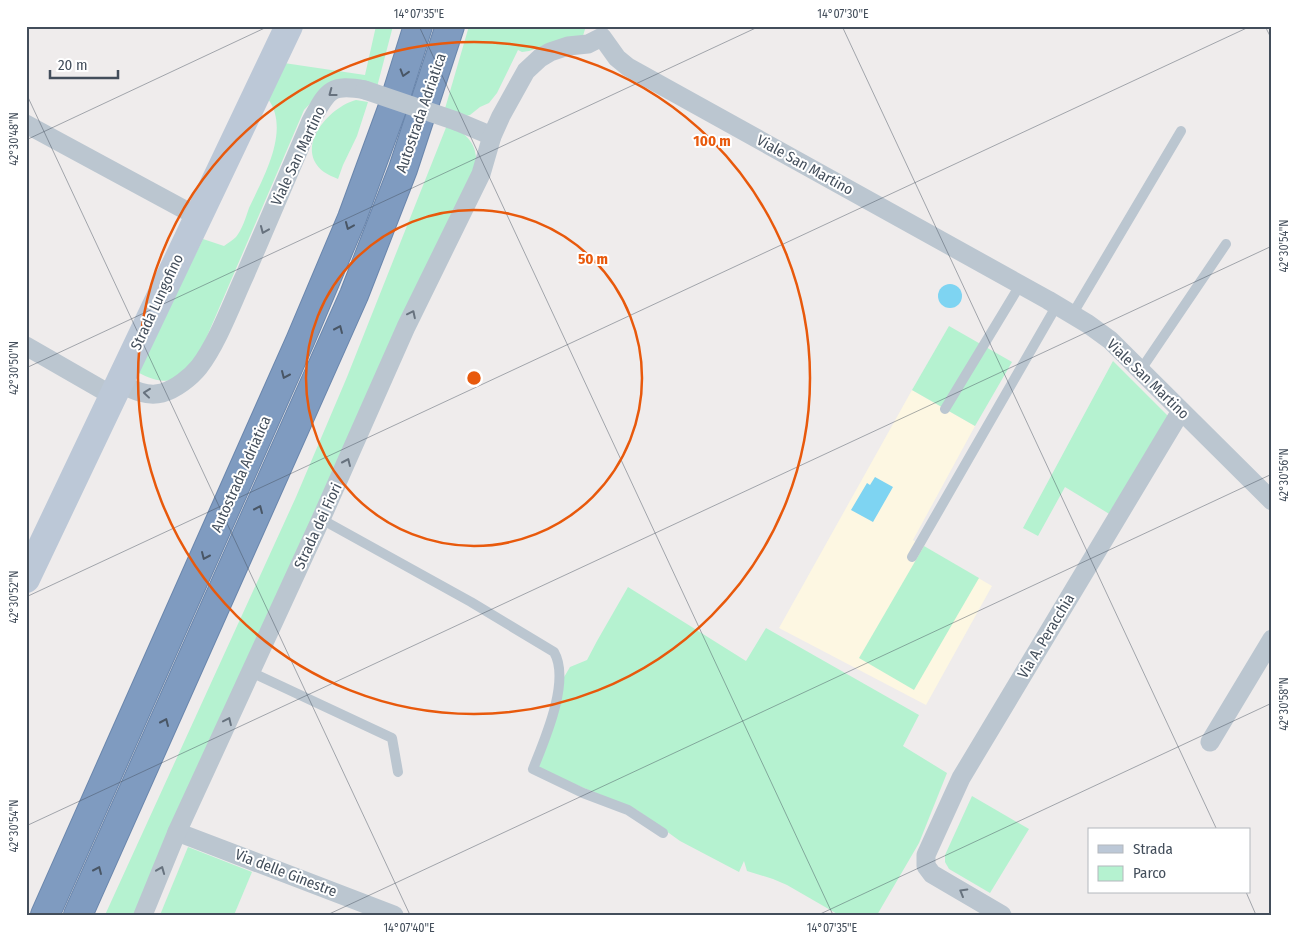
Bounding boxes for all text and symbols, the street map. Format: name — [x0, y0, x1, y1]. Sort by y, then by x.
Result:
text: 14°07'35"E — [394, 7, 444, 21]
text: 14°07'30"E — [817, 7, 869, 21]
scale bar — [50, 48, 118, 80]
street label: Autostrada Adriatica — [392, 51, 450, 175]
text: 20 m — [58, 56, 88, 74]
one-way arrow — [399, 68, 409, 76]
one-way arrow — [328, 87, 337, 96]
street label: Viale San Martino — [267, 103, 329, 208]
text: 42°30'48"N — [7, 112, 21, 166]
street label: Viale San Martino — [754, 131, 856, 199]
text: 100 m — [693, 132, 731, 150]
text: 42°30'54"N — [1277, 219, 1291, 273]
one-way arrow — [344, 221, 355, 230]
one-way arrow — [259, 225, 270, 234]
text: 50 m — [578, 250, 608, 268]
street label: Strada Lungofino — [127, 251, 187, 353]
one-way arrow — [406, 310, 417, 319]
one-way arrow — [333, 325, 344, 334]
street label: Viale San Martino — [1103, 335, 1193, 423]
text: 42°30'50"N — [7, 341, 21, 395]
centre of rings — [465, 369, 483, 387]
one-way arrow — [281, 370, 292, 379]
one-way arrow — [143, 388, 151, 399]
street label: Autostrada Adriatica — [207, 413, 275, 535]
text: 42°30'56"N — [1277, 448, 1291, 502]
one-way arrow — [340, 458, 351, 467]
street label: Strada dei Fiori — [290, 480, 346, 572]
one-way arrow — [253, 505, 264, 514]
one-way arrow — [201, 551, 212, 560]
text: 42°30'52"N — [7, 570, 21, 624]
street label: Via A. Peracchia — [1014, 590, 1078, 682]
text: 42°30'58"N — [1277, 677, 1291, 731]
one-way arrow — [158, 718, 169, 727]
one-way arrow — [222, 718, 232, 727]
text: 42°30'54"N — [7, 799, 21, 853]
legend — [1088, 828, 1250, 894]
text: Strada — [1133, 840, 1173, 858]
street label: Via delle Ginestre — [232, 845, 340, 901]
text: Parco — [1133, 864, 1166, 882]
one-way arrow — [92, 866, 103, 875]
one-way arrow — [155, 866, 166, 875]
one-way arrow — [959, 888, 968, 898]
text: 14°07'40"E — [383, 921, 435, 935]
text: 14°07'35"E — [807, 921, 857, 935]

